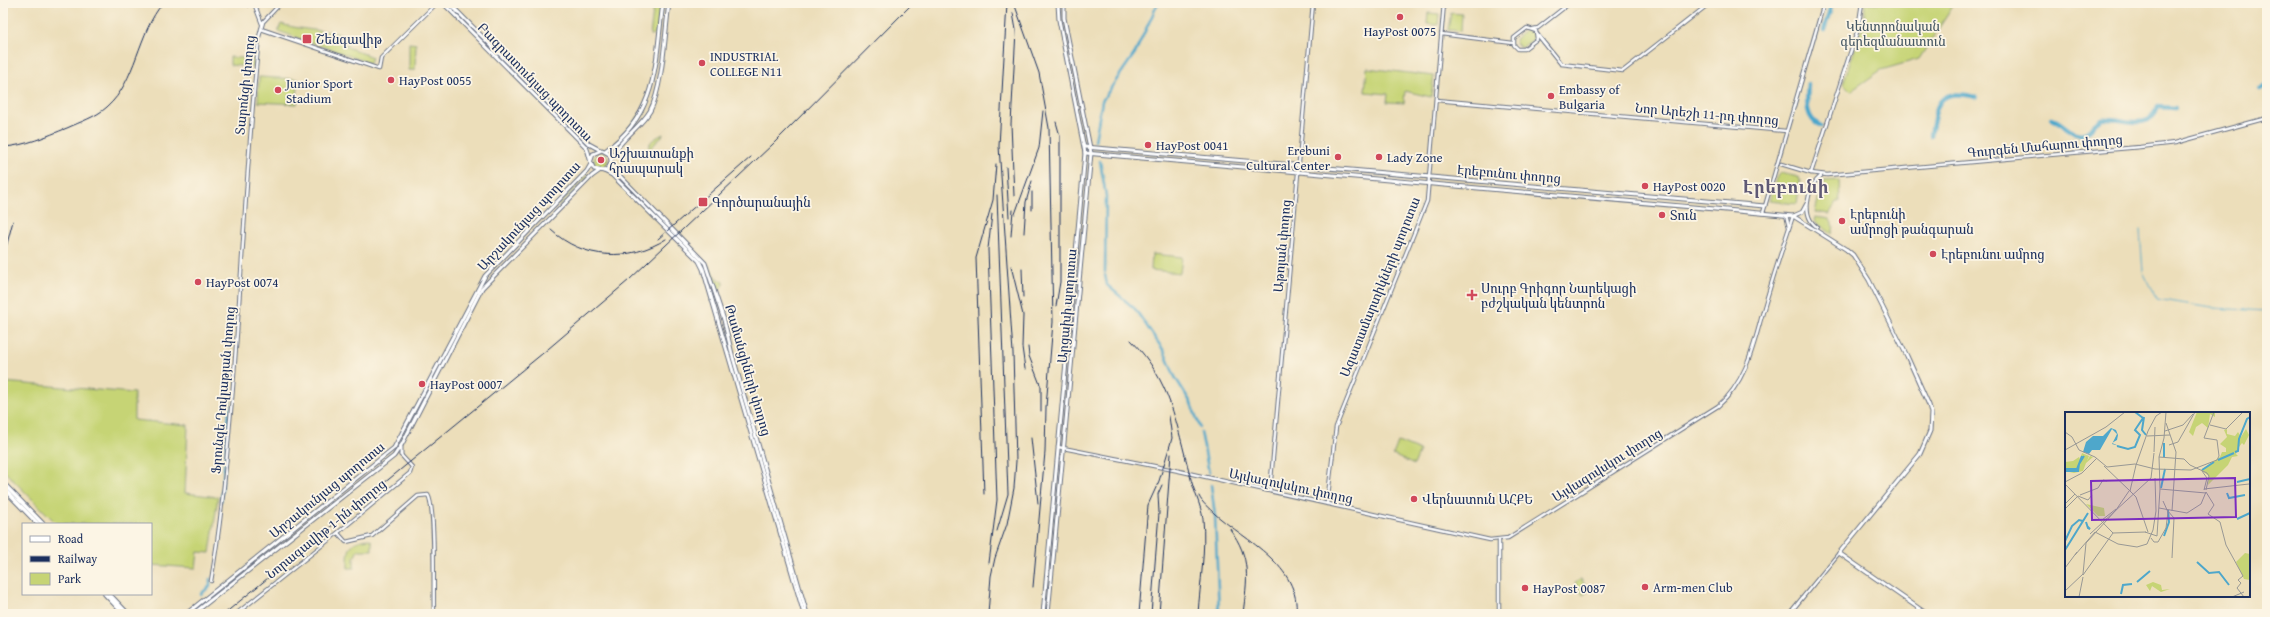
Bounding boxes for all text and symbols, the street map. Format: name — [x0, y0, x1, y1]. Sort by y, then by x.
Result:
marker: HayPost 0075 — [1395, 12, 1405, 22]
park label: Կենտրոնական գերեզմանատուն — [1840, 17, 1946, 51]
street label: Բագրատունյաց պողոտա — [473, 18, 597, 146]
place label: HayPost 0075 — [1364, 22, 1436, 41]
place label: Շենգավիթ — [316, 30, 383, 49]
marker: Շենգավիթ — [301, 33, 313, 45]
street label: Տարոնցի փողոց — [230, 34, 260, 136]
place label: INDUSTRIAL COLLEGE N11 — [710, 47, 782, 81]
marker: INDUSTRIAL COLLEGE N11 — [697, 58, 707, 68]
place label: HayPost 0055 — [399, 71, 472, 90]
place label: Junior Sport Stadium — [284, 74, 353, 108]
marker: HayPost 0055 — [386, 75, 396, 85]
place label: Embassy of Bulgaria — [1559, 80, 1621, 114]
marker: Junior Sport Stadium — [273, 85, 283, 95]
marker: Embassy of Bulgaria — [1546, 91, 1556, 101]
street label: Նոր Արեշի 11-րդ փողոց — [1634, 98, 1780, 130]
street label: Գուրգեն Մահարու փողոց — [1967, 130, 2123, 162]
place label: HayPost 0041 — [1156, 136, 1229, 155]
marker: HayPost 0041 — [1143, 140, 1153, 150]
place label: Erebuni Cultural Center — [1246, 141, 1331, 175]
place label: Աշխատանքի հրապարակ — [609, 144, 695, 178]
place label: Lady Zone — [1387, 148, 1443, 167]
marker: Erebuni Cultural Center — [1333, 152, 1343, 162]
marker: Lady Zone — [1374, 152, 1384, 162]
marker: Աշխատանքի հրապարակ — [596, 155, 606, 165]
street label: Արշակունյաց պողոտա — [473, 157, 585, 275]
street label: Էրեբունու փողոց — [1456, 160, 1562, 188]
district label: Էրեբունի — [1743, 174, 1829, 199]
place label: HayPost 0020 — [1653, 177, 1726, 196]
marker: HayPost 0020 — [1640, 181, 1650, 191]
place label: Գործարանային — [712, 193, 811, 212]
street label: Ազատամարտիկների պողոտա — [1335, 194, 1425, 380]
marker: Գործարանային — [697, 196, 709, 208]
street label: Աթոյան փողոց — [1268, 199, 1296, 293]
place label: Էրեբունի ամրոցի թանգարան — [1850, 205, 1974, 239]
place label: Տուն — [1670, 206, 1697, 225]
marker: Տուն — [1657, 210, 1667, 220]
marker: Էրեբունի ամրոցի թանգարան — [1837, 216, 1847, 226]
place label: Էրեբունու ամրոց — [1941, 245, 2045, 264]
street label: Արցախի պողոտա — [1053, 248, 1081, 364]
marker: Էրեբունու ամրոց — [1928, 249, 1938, 259]
place label: HayPost 0074 — [206, 273, 279, 292]
marker: HayPost 0074 — [193, 277, 203, 287]
place label: Սուրբ Գրիգոր Նարեկացի բժշկական կենտրոն — [1481, 279, 1637, 313]
marker: Սուրբ Գրիգոր Նարեկացի բժշկական կենտրոն — [1466, 289, 1478, 301]
street label: Թամանցիների փողոց — [720, 302, 776, 438]
street label: Ֆրունզե Դովլաթյան փողոց — [206, 305, 240, 475]
place label: HayPost 0007 — [430, 375, 503, 394]
marker: HayPost 0007 — [417, 379, 427, 389]
inset map — [2065, 412, 2250, 597]
street label: Այվազովսկու փողոց — [1548, 423, 1666, 507]
street label: Արշակունյաց պողոտա — [265, 437, 389, 543]
street label: Այվազովսկու փողոց — [1227, 464, 1355, 508]
street label: Նորագավիթ 1-ին փողոց — [262, 475, 390, 583]
place label: Վերնատուն ԱՀՔԵ — [1422, 490, 1533, 509]
marker: Վերնատուն ԱՀՔԵ — [1409, 494, 1419, 504]
legend — [22, 523, 152, 595]
text: Road — [58, 530, 84, 547]
text: Railway — [58, 550, 97, 567]
text: Park — [58, 570, 82, 587]
place label: Arm-men Club — [1653, 578, 1733, 597]
place label: HayPost 0087 — [1533, 579, 1606, 598]
marker: Arm-men Club — [1640, 582, 1650, 592]
marker: HayPost 0087 — [1520, 583, 1530, 593]

